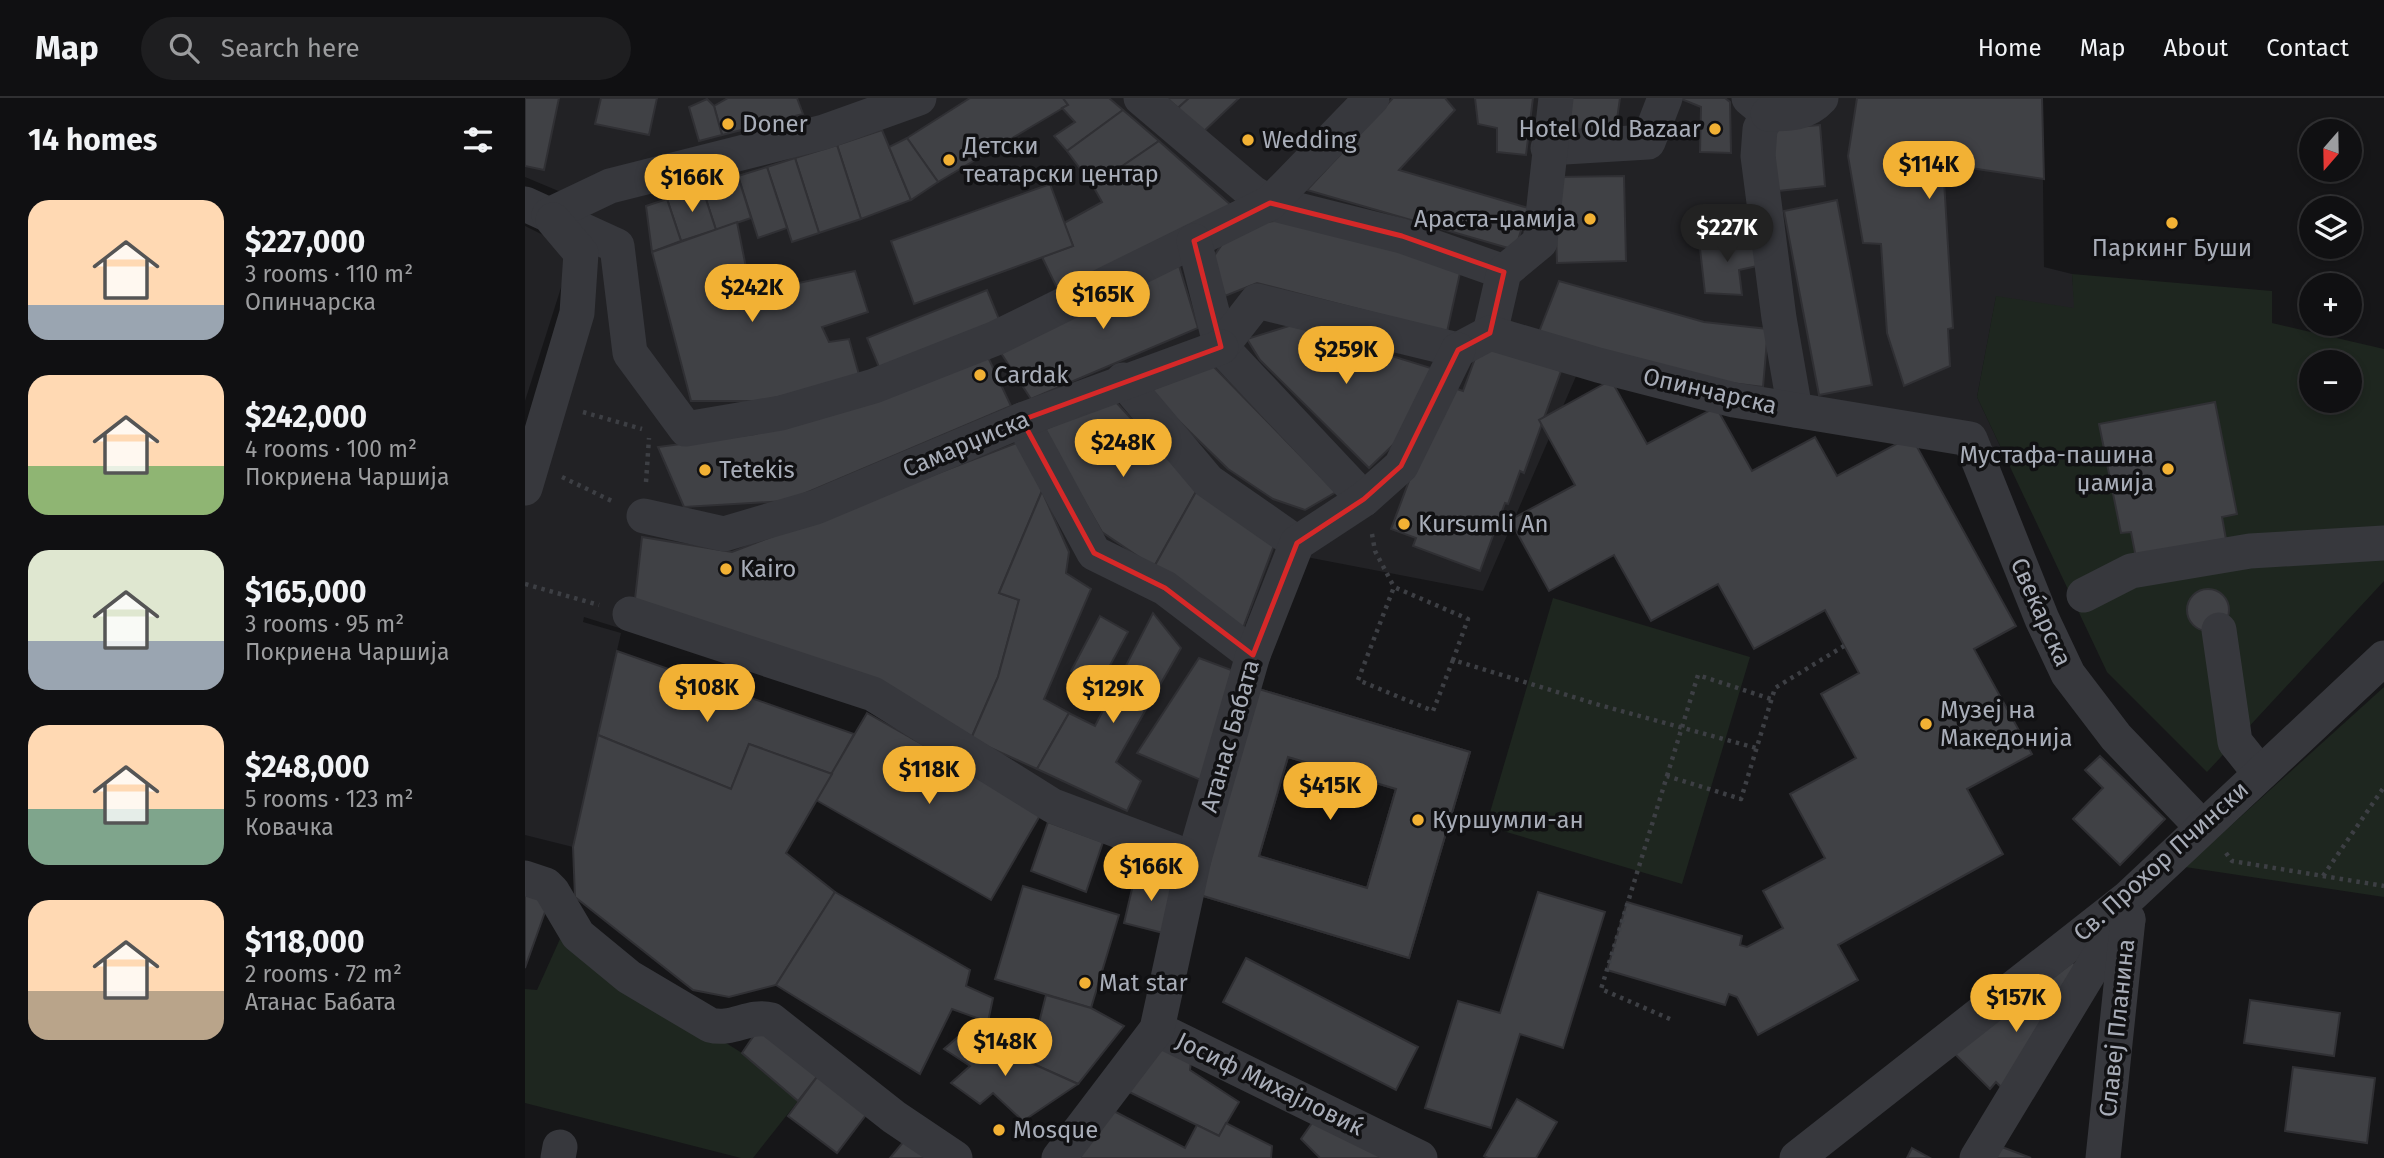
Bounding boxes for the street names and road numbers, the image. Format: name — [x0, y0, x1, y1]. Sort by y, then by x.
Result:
street label: Опинчарска — [1640, 362, 1780, 420]
street label: Самарџиска — [899, 405, 1033, 483]
street label: Свеќарска — [2005, 553, 2077, 671]
street label: Атанас Бабата — [1195, 656, 1265, 816]
street label: Св. Прохор Пчински — [2068, 775, 2254, 947]
street label: Славеј Планина — [2094, 938, 2140, 1118]
street label: Јосиф Михајловиќ — [1172, 1026, 1369, 1142]

